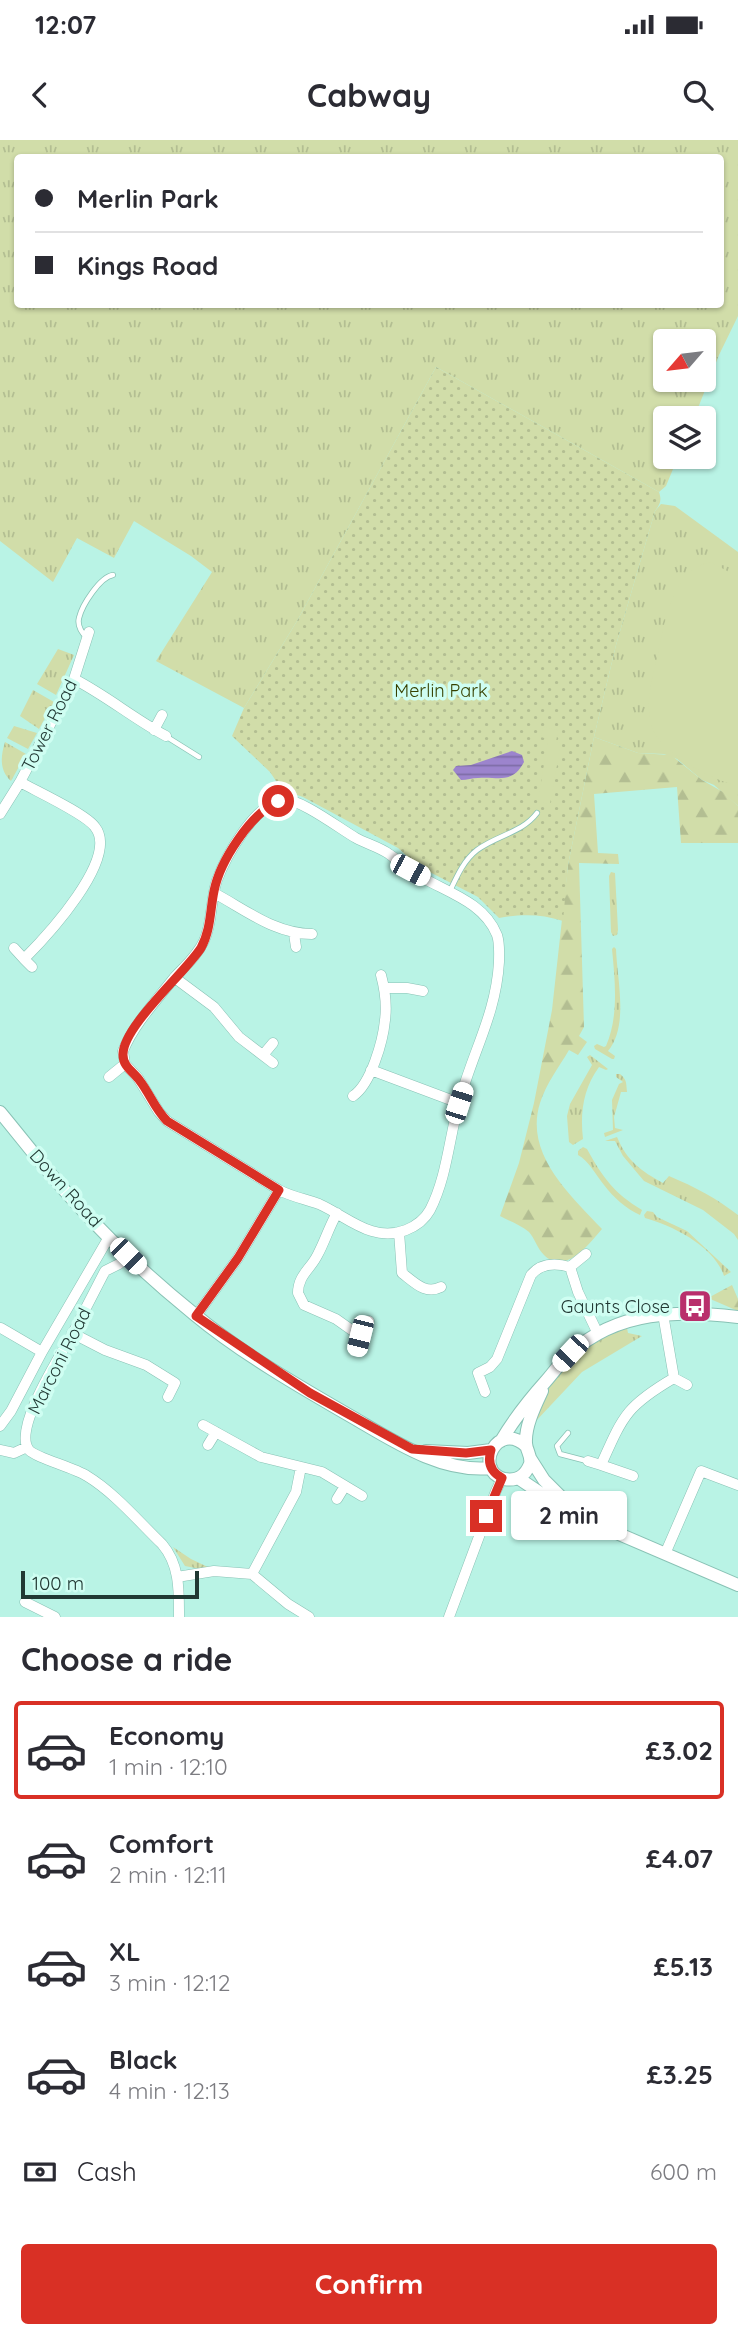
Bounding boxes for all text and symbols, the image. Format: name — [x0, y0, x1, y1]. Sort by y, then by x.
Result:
text: 12:07 — [35, 8, 96, 41]
text: Cabway — [307, 75, 431, 115]
icon: back — [21, 76, 59, 114]
icon: search — [679, 76, 717, 114]
text: Merlin Park — [77, 182, 219, 215]
text: Kings Road — [77, 249, 218, 282]
north arrow — [653, 329, 716, 392]
map controls — [653, 329, 716, 469]
button: layers — [653, 406, 716, 469]
street label: Tower Road — [16, 675, 82, 775]
park label: Merlin Park — [394, 679, 488, 702]
route start — [262, 785, 294, 817]
car — [387, 851, 434, 889]
car — [443, 1080, 476, 1126]
street label: Down Road — [25, 1144, 107, 1232]
car — [106, 1234, 151, 1278]
bus stop icon: Gaunts Close — [676, 1287, 714, 1325]
place label: Gaunts Close — [561, 1295, 670, 1318]
street label: Marconi Road — [22, 1304, 96, 1418]
car — [345, 1313, 376, 1359]
car — [548, 1330, 593, 1376]
callout: 2 min — [510, 1492, 626, 1540]
route end — [470, 1500, 502, 1532]
text: 2 min — [539, 1501, 599, 1530]
scale bar — [21, 1568, 200, 1600]
text: 100 m — [32, 1571, 84, 1595]
text: Choose a ride — [21, 1639, 233, 1679]
icon: car — [25, 1719, 88, 1782]
text: Economy — [109, 1719, 224, 1752]
text: £3.02 — [646, 1734, 713, 1767]
text: 1 min · 12:10 — [109, 1752, 228, 1781]
icon: car — [25, 1827, 88, 1890]
text: Comfort — [109, 1827, 214, 1860]
text: £4.07 — [646, 1842, 713, 1875]
text: 2 min · 12:11 — [109, 1860, 227, 1889]
icon: car — [25, 1935, 88, 1998]
text: XL — [109, 1935, 141, 1968]
text: £5.13 — [654, 1950, 713, 1983]
text: 3 min · 12:12 — [109, 1968, 230, 1997]
icon: car — [25, 2043, 88, 2106]
text: Black — [109, 2043, 178, 2076]
text: £3.25 — [647, 2058, 713, 2091]
text: 4 min · 12:13 — [109, 2076, 230, 2105]
icon: cash — [21, 2153, 59, 2191]
text: Cash — [77, 2155, 137, 2188]
text: 600 m — [650, 2157, 717, 2186]
button: Confirm — [21, 2244, 717, 2324]

